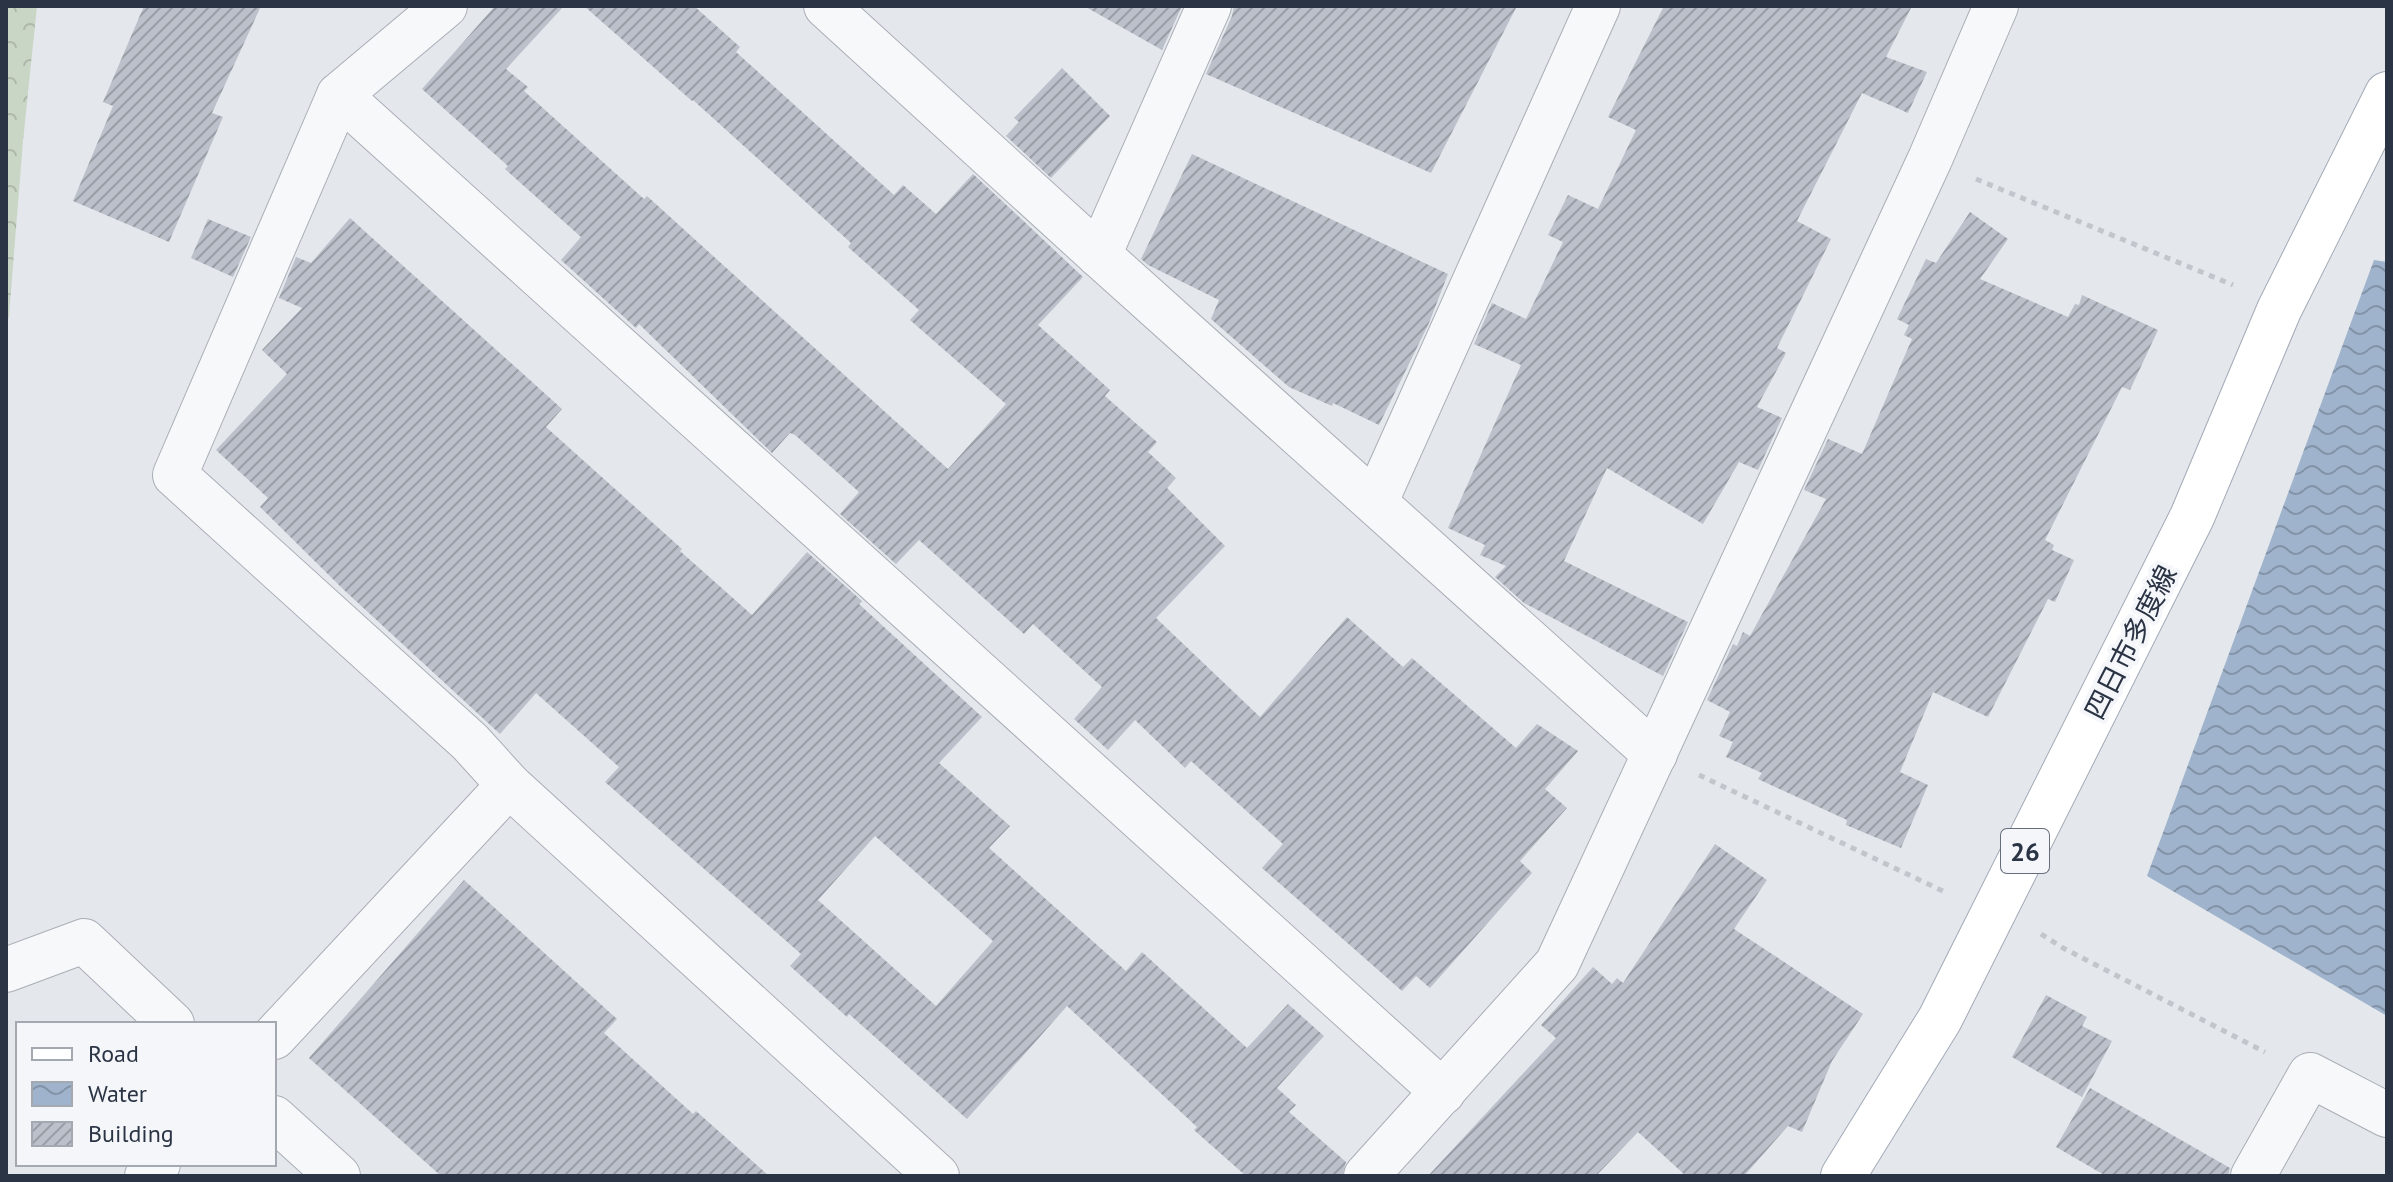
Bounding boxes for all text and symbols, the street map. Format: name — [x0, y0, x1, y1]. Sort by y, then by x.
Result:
street label: 四日市多度線 — [2075, 559, 2185, 725]
road number: 26 — [2001, 829, 2049, 873]
legend — [16, 1022, 276, 1166]
text: Road — [88, 1038, 139, 1069]
text: Water — [88, 1078, 147, 1109]
text: Building — [88, 1118, 174, 1149]

